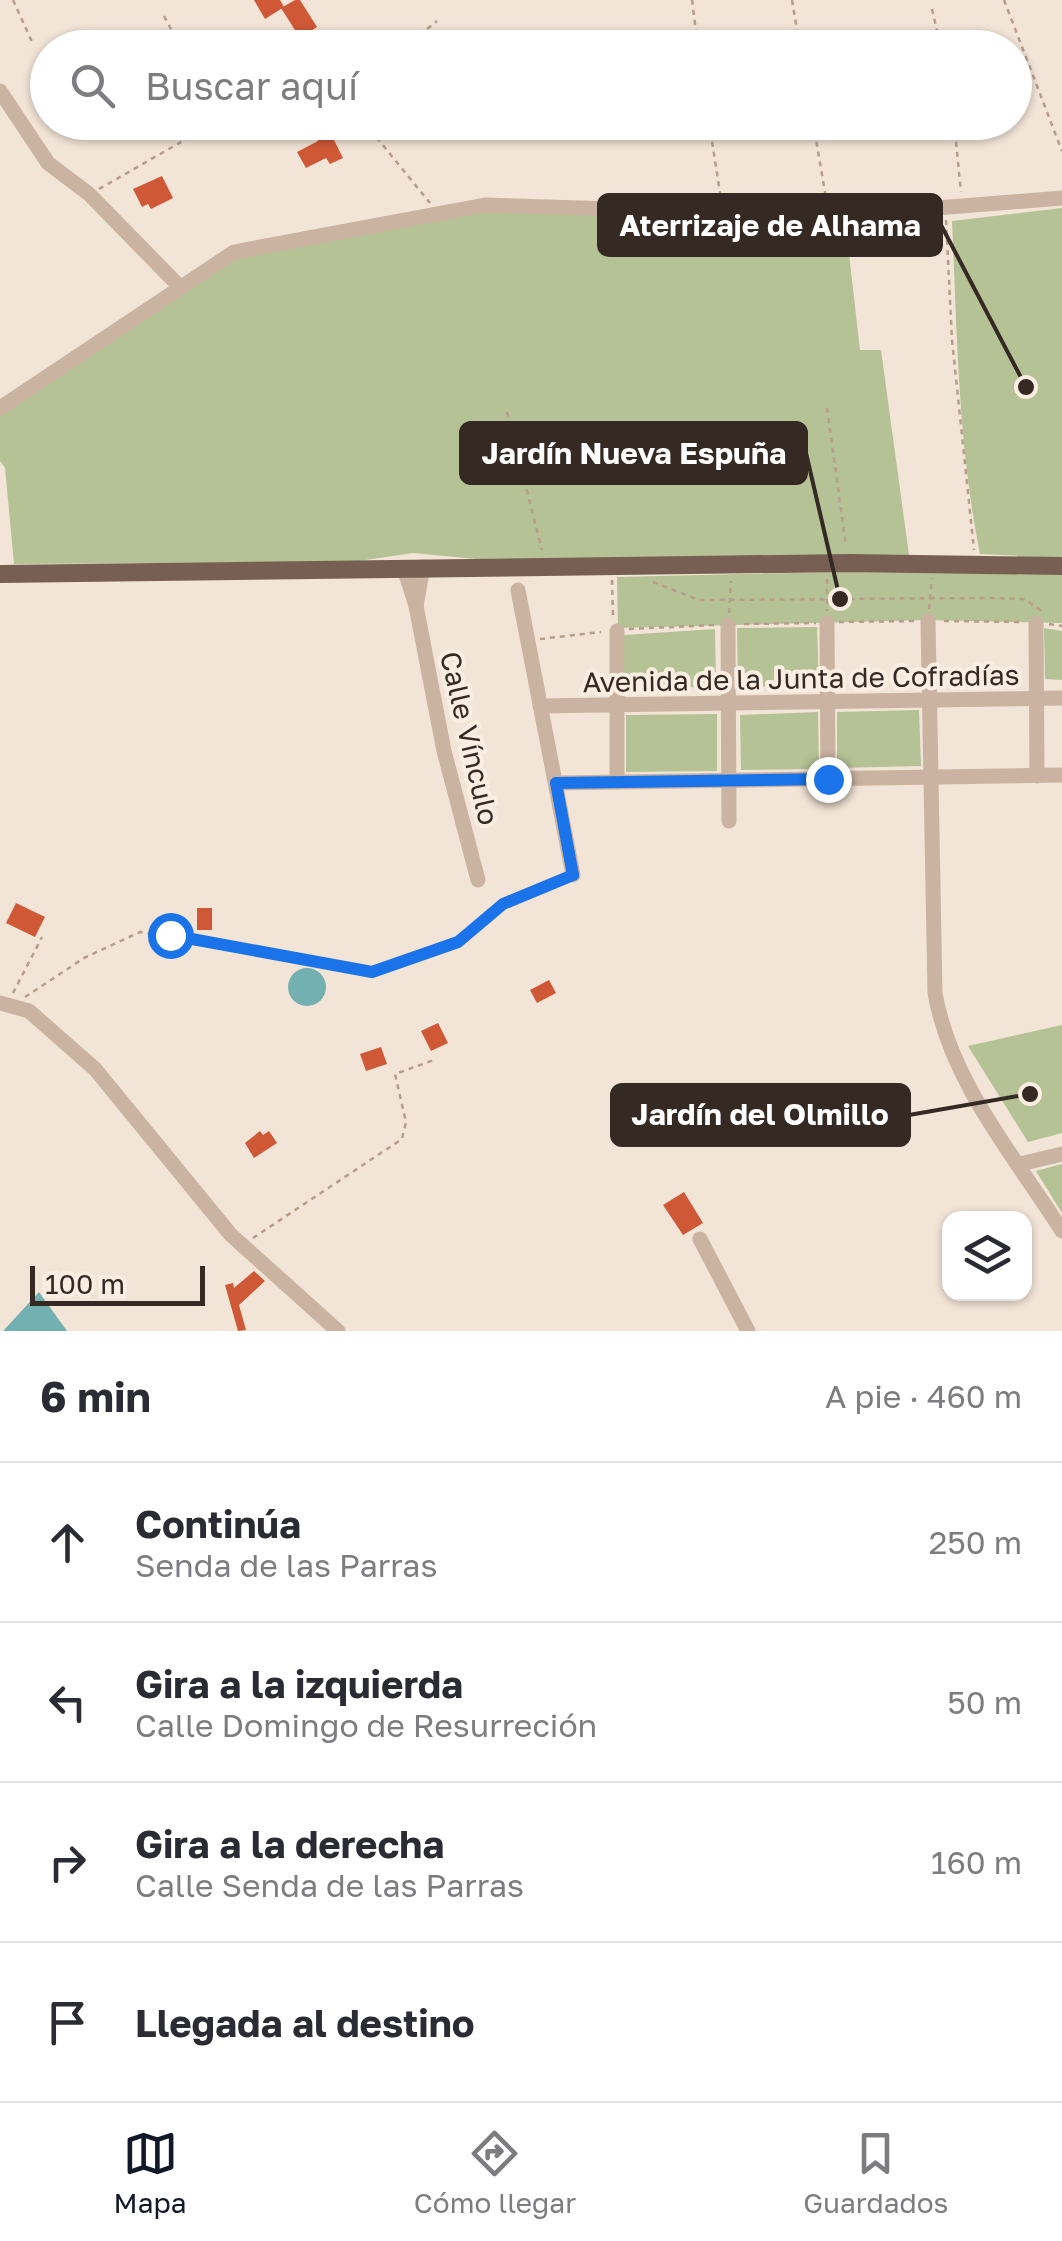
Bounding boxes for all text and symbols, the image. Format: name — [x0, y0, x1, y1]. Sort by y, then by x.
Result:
search box — [30, 30, 1032, 140]
icon: search — [65, 58, 120, 113]
text: Buscar aquí — [145, 63, 358, 108]
callout: Aterrizaje de Alhama — [599, 195, 941, 255]
text: Aterrizaje de Alhama — [619, 207, 921, 243]
callout: Jardín Nueva Espuña — [461, 423, 806, 483]
text: Jardín Nueva Espuña — [481, 435, 787, 471]
street label: Calle Vínculo — [434, 648, 506, 828]
street label: Avenida de la Junta de Cofradías — [582, 658, 1020, 698]
route end — [806, 757, 852, 803]
route start — [148, 913, 194, 959]
callout: Jardín del Olmillo — [612, 1085, 909, 1145]
text: Jardín del Olmillo — [631, 1096, 889, 1132]
map controls — [942, 1211, 1032, 1301]
button: layers — [942, 1211, 1032, 1301]
scale bar — [30, 1261, 205, 1306]
text: 100 m — [45, 1267, 125, 1300]
text: 6 min — [40, 1371, 151, 1421]
text: A pie · 460 m — [825, 1377, 1022, 1415]
text: Continúa — [135, 1501, 301, 1546]
icon: ahead — [40, 1515, 95, 1570]
text: 250 m — [929, 1523, 1022, 1561]
text: Senda de las Parras — [135, 1546, 437, 1584]
text: Gira a la izquierda — [135, 1661, 463, 1706]
icon: left — [40, 1675, 95, 1730]
text: 50 m — [947, 1683, 1022, 1721]
text: Calle Domingo de Resurreción — [135, 1706, 597, 1744]
text: Gira a la derecha — [135, 1821, 444, 1866]
icon: right — [40, 1835, 95, 1890]
text: 160 m — [931, 1843, 1022, 1881]
text: Calle Senda de las Parras — [135, 1866, 524, 1904]
icon: arrive — [40, 1995, 95, 2050]
text: Llegada al destino — [135, 2000, 475, 2045]
tab: Mapa — [114, 2126, 187, 2219]
tab: Cómo llegar — [414, 2126, 576, 2219]
tab: Guardados — [803, 2126, 948, 2219]

